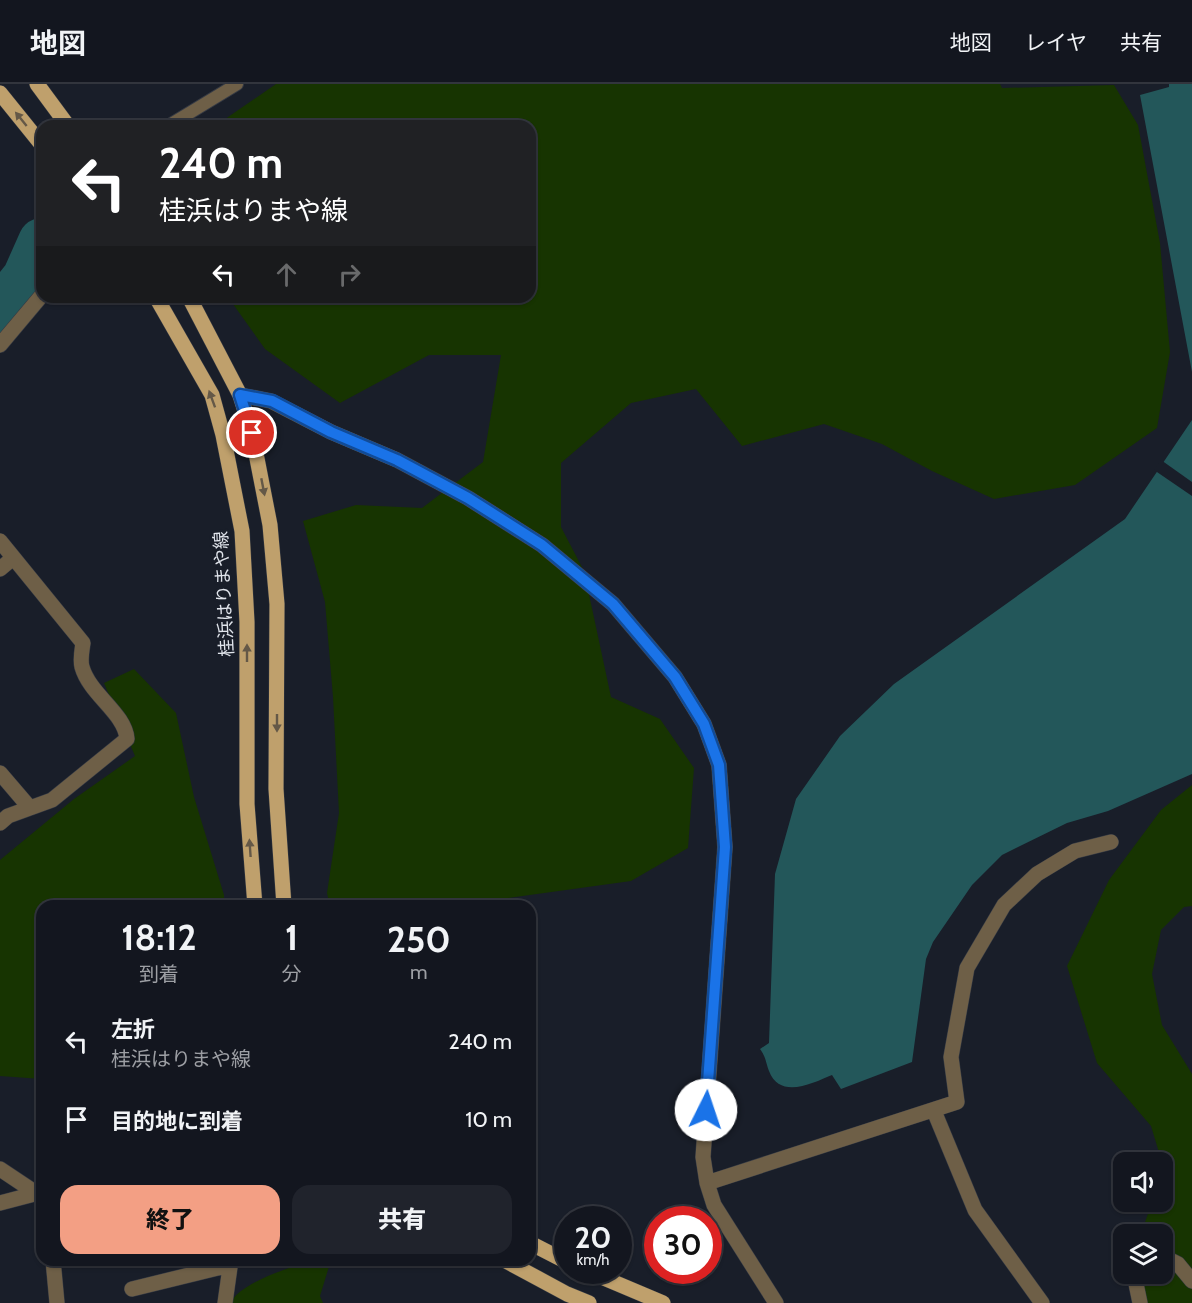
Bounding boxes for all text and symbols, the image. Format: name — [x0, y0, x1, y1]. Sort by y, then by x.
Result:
text: 地図 — [30, 26, 86, 60]
text: 地図 — [950, 30, 992, 55]
text: レイヤ — [1025, 30, 1087, 55]
text: 共有 — [1120, 30, 1162, 55]
one-way arrow — [16, 111, 28, 126]
text: 240 m — [159, 137, 283, 189]
icon: left — [60, 144, 138, 222]
text: 桂浜はりまや線 — [159, 194, 348, 227]
icon: left — [207, 258, 240, 291]
icon: ahead — [270, 258, 303, 291]
icon: right — [333, 258, 366, 291]
one-way arrow — [206, 389, 216, 407]
pin — [226, 407, 277, 458]
icon: arrive — [235, 416, 268, 449]
one-way arrow — [259, 478, 268, 497]
street label: 桂浜はりまや線 — [210, 531, 238, 657]
one-way arrow — [242, 643, 252, 662]
one-way arrow — [272, 713, 281, 732]
one-way arrow — [245, 838, 255, 857]
text: 18:12 — [121, 915, 197, 959]
text: 1 — [285, 915, 298, 959]
text: 250 — [387, 917, 451, 961]
text: m — [410, 960, 428, 984]
text: 到着 — [139, 962, 179, 986]
text: 分 — [282, 962, 302, 986]
text: 左折 — [111, 1016, 155, 1043]
icon: left — [60, 1025, 93, 1058]
text: 240 m — [448, 1028, 512, 1055]
text: 桂浜はりまや線 — [111, 1047, 251, 1071]
position arrow — [674, 1078, 738, 1142]
icon: arrive — [60, 1103, 93, 1136]
text: 10 m — [465, 1106, 512, 1133]
text: 目的地に到着 — [111, 1108, 243, 1135]
map controls — [1113, 1152, 1173, 1284]
button: sound — [1113, 1152, 1173, 1212]
button: 終了 — [60, 1185, 280, 1254]
button: 共有 — [292, 1185, 512, 1254]
speed limit sign: 30 — [644, 1206, 722, 1284]
text: 20 — [574, 1219, 612, 1256]
button: layers — [1113, 1224, 1173, 1284]
text: km/h — [577, 1251, 609, 1269]

